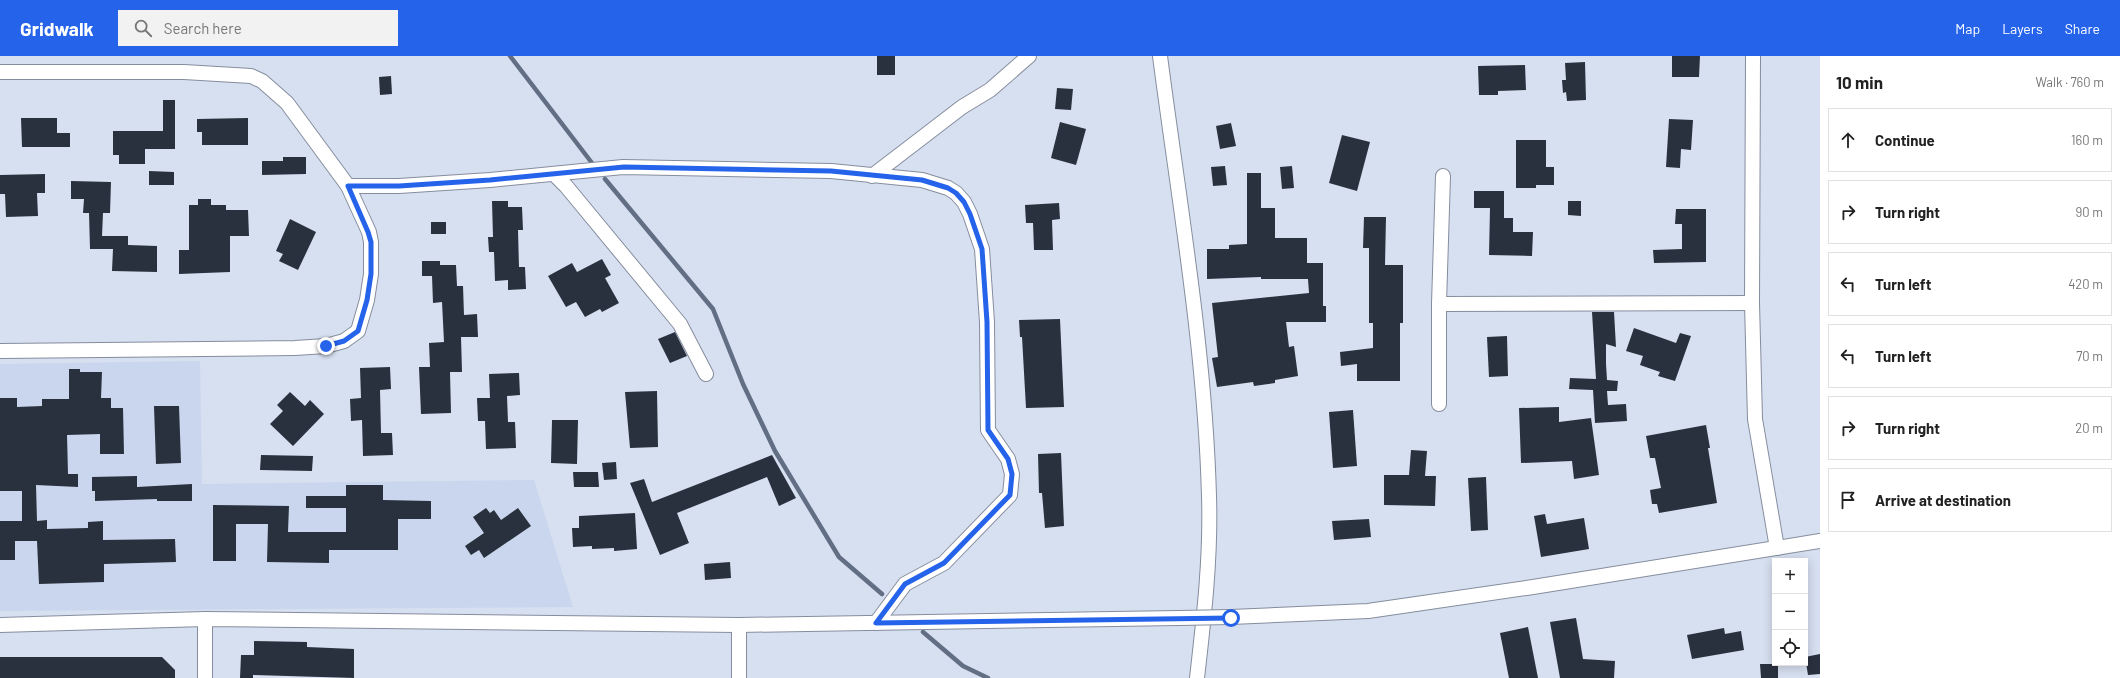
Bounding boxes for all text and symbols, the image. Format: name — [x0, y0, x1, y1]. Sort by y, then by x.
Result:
search box — [118, 10, 398, 46]
text: Gridwalk — [20, 17, 94, 40]
icon: search — [132, 17, 154, 39]
text: Search here — [164, 19, 242, 37]
text: Map — [1955, 20, 1980, 37]
text: Layers — [2002, 20, 2043, 37]
text: Share — [2065, 20, 2100, 37]
text: 10 min — [1836, 72, 1883, 92]
text: Walk · 760 m — [2036, 74, 2104, 90]
icon: ahead — [1837, 129, 1859, 151]
text: Continue — [1875, 131, 1935, 149]
text: 160 m — [2071, 132, 2103, 148]
icon: right — [1837, 201, 1859, 223]
text: Turn right — [1875, 203, 1940, 221]
text: 90 m — [2076, 204, 2103, 220]
icon: left — [1837, 273, 1859, 295]
text: Turn left — [1875, 275, 1931, 293]
text: 420 m — [2068, 276, 2103, 292]
route end — [317, 337, 335, 355]
icon: left — [1837, 345, 1859, 367]
text: Turn left — [1875, 347, 1931, 365]
text: 70 m — [2076, 348, 2103, 364]
icon: right — [1837, 417, 1859, 439]
text: Turn right — [1875, 419, 1940, 437]
text: 20 m — [2075, 420, 2103, 436]
icon: arrive — [1837, 489, 1859, 511]
text: Arrive at destination — [1875, 491, 2011, 509]
map controls — [1772, 558, 1808, 666]
button: + — [1772, 558, 1808, 594]
button: − — [1772, 594, 1808, 630]
route start — [1222, 609, 1240, 627]
button: locate — [1772, 630, 1808, 666]

